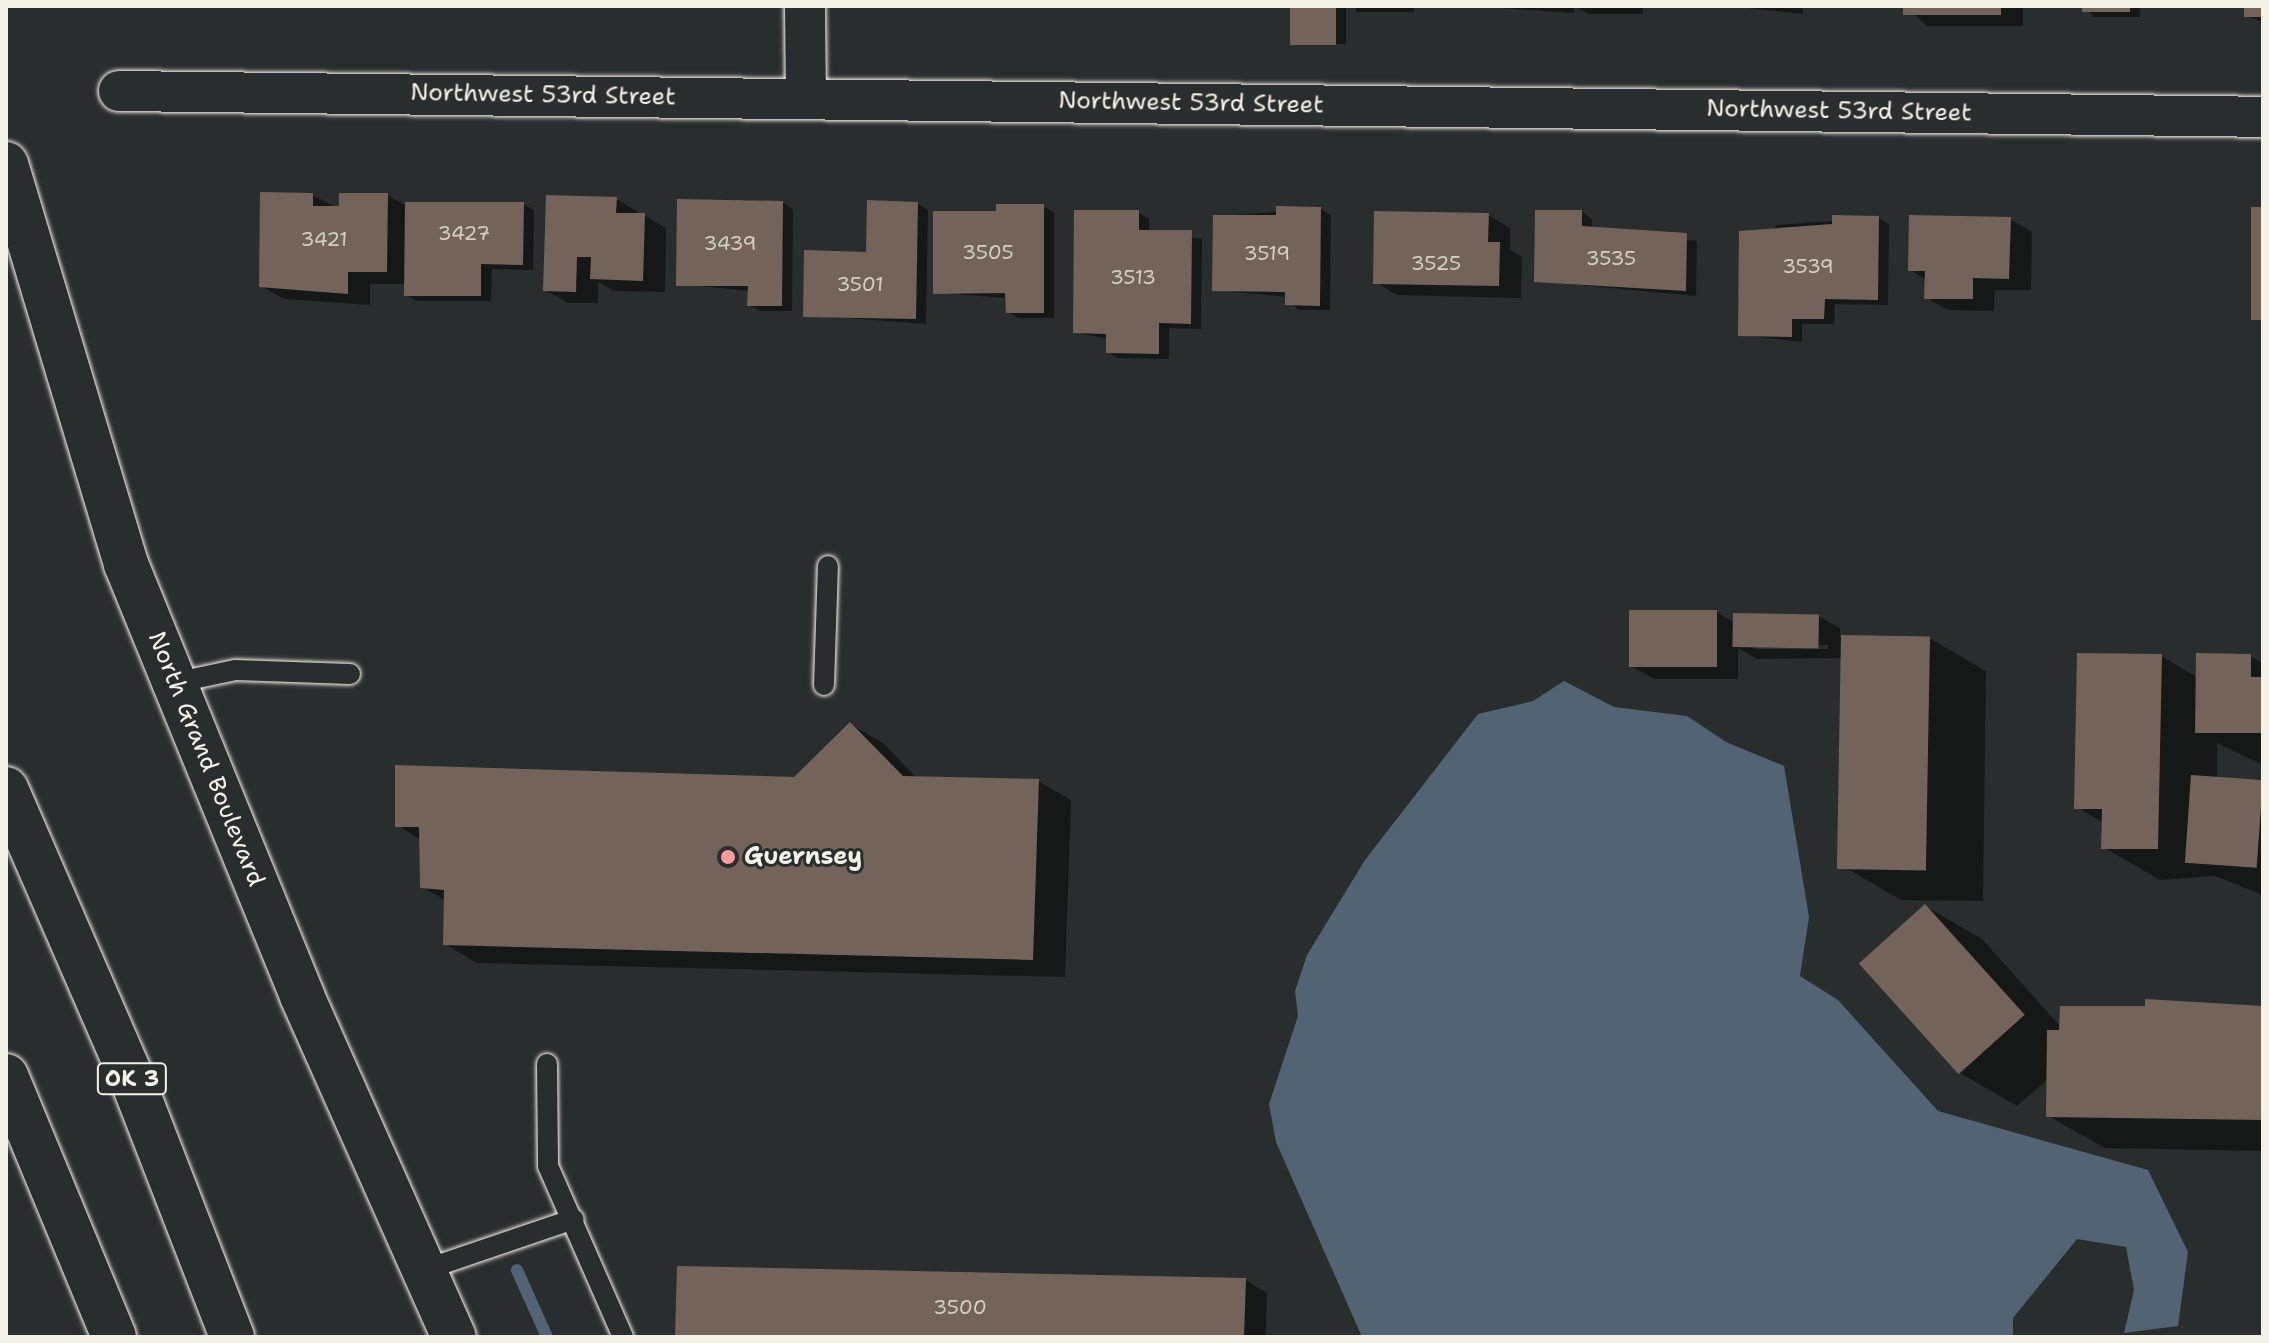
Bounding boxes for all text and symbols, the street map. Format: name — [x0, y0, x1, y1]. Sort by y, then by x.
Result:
street label: Northwest 53rd Street — [410, 78, 676, 112]
street label: Northwest 53rd Street — [1058, 86, 1324, 120]
street label: Northwest 53rd Street — [1706, 94, 1972, 128]
house number: 3427 — [438, 221, 490, 245]
house number: 3421 — [300, 227, 348, 251]
house number: 3439 — [704, 231, 756, 255]
house number: 3505 — [962, 240, 1014, 264]
house number: 3519 — [1244, 241, 1290, 265]
house number: 3535 — [1586, 246, 1636, 270]
house number: 3525 — [1411, 251, 1461, 275]
house number: 3539 — [1782, 254, 1834, 278]
house number: 3513 — [1110, 265, 1156, 289]
house number: 3501 — [836, 272, 884, 296]
street label: North Grand Boulevard — [142, 627, 270, 891]
place label: Guernsey — [744, 843, 862, 871]
marker: Guernsey — [719, 848, 737, 866]
road number: OK 3 — [96, 1061, 168, 1097]
house number: 3500 — [933, 1295, 987, 1319]

